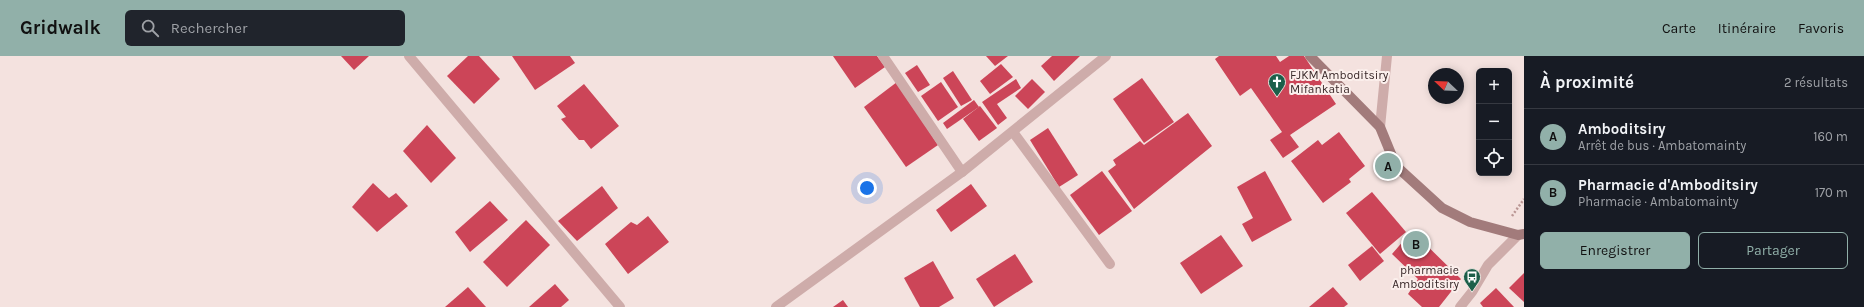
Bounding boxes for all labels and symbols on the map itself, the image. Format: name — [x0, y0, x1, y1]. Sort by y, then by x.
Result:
place label: FJKM Amboditsiry Mifankatia — [1290, 68, 1389, 96]
north arrow — [1428, 68, 1464, 104]
church icon: FJKM Amboditsiry Mifankatia — [1267, 72, 1287, 97]
pin: A — [1375, 151, 1401, 181]
your location — [857, 178, 877, 198]
pin: B — [1403, 229, 1429, 259]
place label: pharmacie Amboditsiry — [1392, 263, 1459, 291]
bus stop icon: pharmacie Amboditsiry — [1462, 267, 1482, 292]

